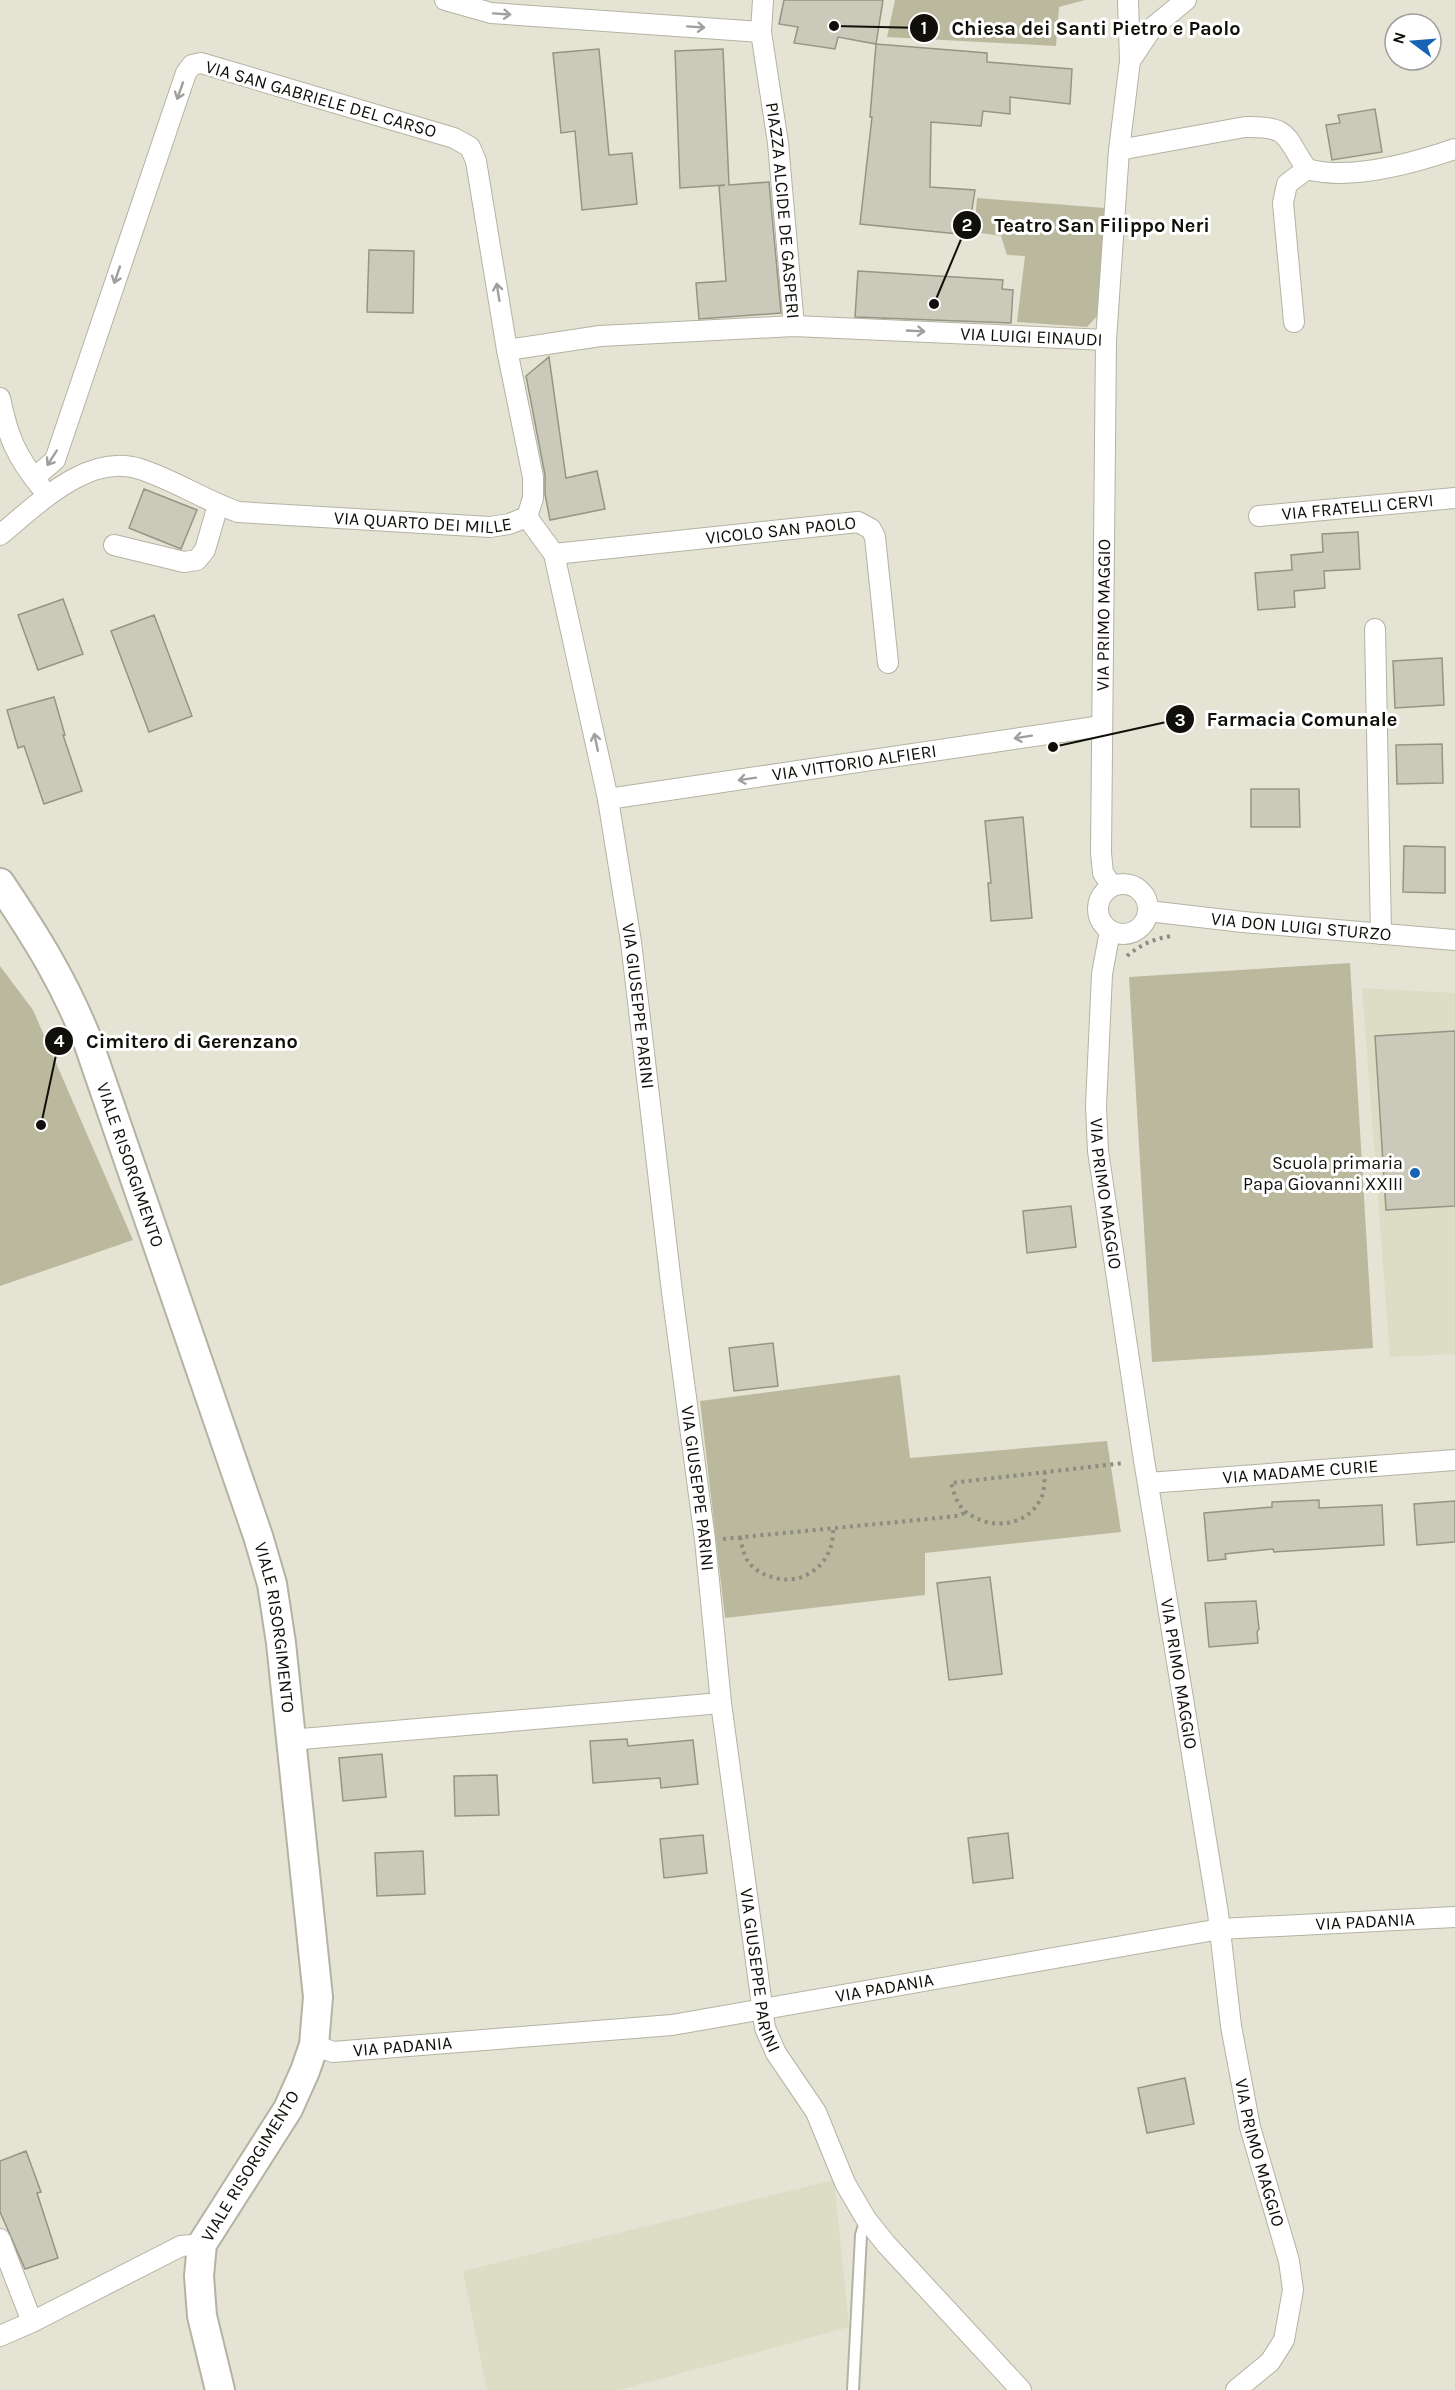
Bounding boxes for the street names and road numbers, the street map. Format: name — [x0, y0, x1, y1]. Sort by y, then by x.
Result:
street label: VIA SAN GABRIELE DEL CARSO — [203, 55, 439, 143]
street label: PIAZZA ALCIDE DE GASPERI — [761, 101, 804, 320]
street label: VIA LUIGI EINAUDI — [960, 322, 1103, 351]
street label: VIA FRATELLI CERVI — [1281, 489, 1435, 525]
street label: VIA QUARTO DEI MILLE — [333, 507, 513, 538]
street label: VICOLO SAN PAOLO — [704, 511, 857, 549]
street label: VIA PRIMO MAGGIO — [1092, 539, 1115, 691]
street label: VIA VITTORIO ALFIERI — [771, 740, 938, 786]
street label: VIA DON LUIGI STURZO — [1210, 907, 1392, 946]
street label: VIA GIUSEPPE PARINI — [617, 922, 659, 1090]
street label: VIALE RISORGIMENTO — [92, 1079, 169, 1250]
street label: VIA PRIMO MAGGIO — [1086, 1117, 1126, 1271]
street label: VIA GIUSEPPE PARINI — [676, 1404, 719, 1572]
street label: VIA MADAME CURIE — [1222, 1455, 1379, 1488]
street label: VIALE RISORGIMENTO — [249, 1540, 299, 1714]
street label: VIA PRIMO MAGGIO — [1156, 1597, 1202, 1751]
street label: VIA GIUSEPPE PARINI — [735, 1887, 785, 2056]
street label: VIA PADANIA — [1315, 1908, 1415, 1935]
street label: VIA PADANIA — [834, 1968, 935, 2007]
street label: VIA PADANIA — [352, 2032, 453, 2061]
street label: VIA PRIMO MAGGIO — [1230, 2077, 1289, 2229]
street label: VIALE RISORGIMENTO — [196, 2086, 304, 2246]

